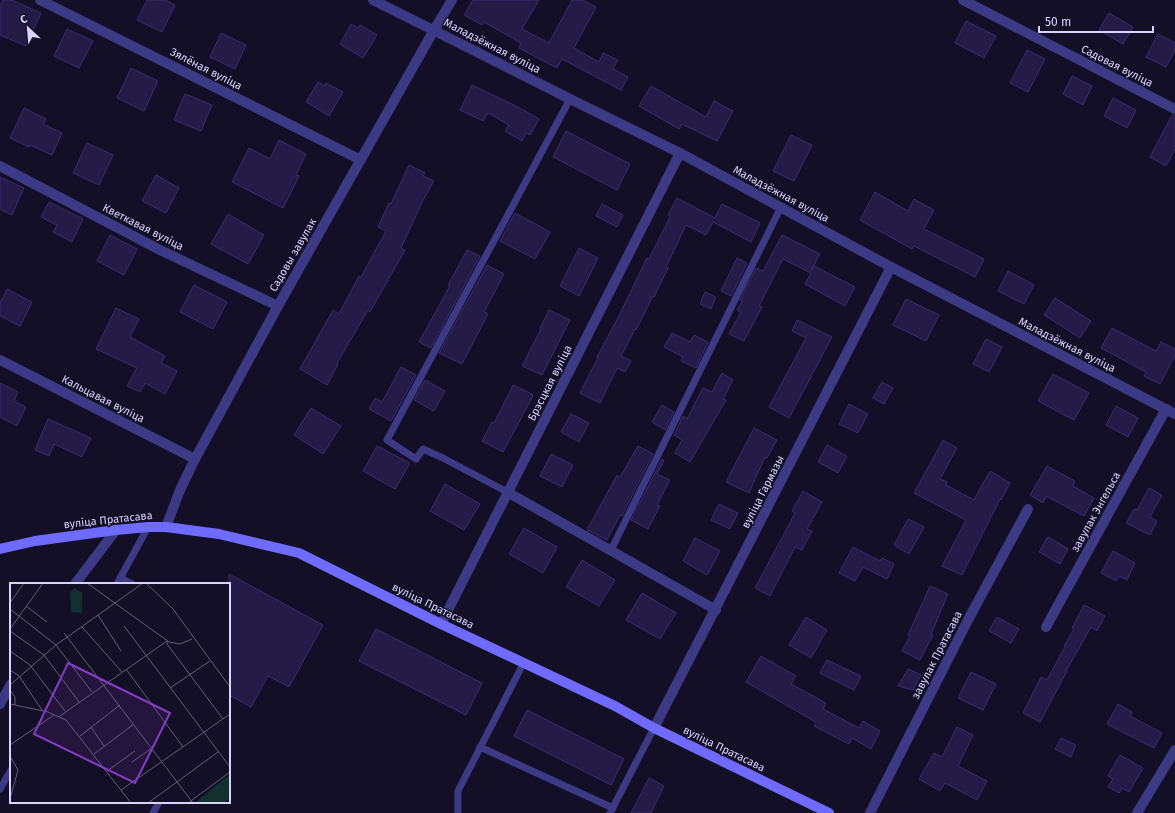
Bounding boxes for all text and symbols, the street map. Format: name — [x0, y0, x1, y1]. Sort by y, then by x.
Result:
north arrow — [8, 8, 48, 48]
scale bar — [1039, 8, 1153, 34]
text: С — [18, 12, 30, 27]
text: 50 m — [1045, 15, 1071, 29]
street label: Маладзёжная вуліца — [441, 16, 543, 76]
street label: Садовая вуліца — [1079, 42, 1155, 90]
street label: Зялёная вуліца — [168, 45, 244, 93]
street label: Маладзёжная вуліца — [731, 163, 831, 225]
street label: Кветкавая вуліца — [100, 201, 186, 253]
street label: Садовы завулак — [267, 216, 319, 294]
street label: Маладзёжная вуліца — [1016, 315, 1118, 375]
street label: Брэсцкая вуліца — [525, 343, 575, 423]
street label: Кальцавая вуліца — [59, 373, 147, 425]
street label: вуліца Гармазы — [739, 453, 787, 531]
street label: завулак Энгельса — [1069, 470, 1123, 554]
street label: вуліца Пратасава — [63, 509, 153, 531]
street label: вуліца Пратасава — [390, 581, 476, 631]
inset map — [10, 583, 230, 803]
street label: завулак Пратасава — [909, 609, 965, 701]
street label: вуліца Пратасава — [681, 724, 767, 774]

